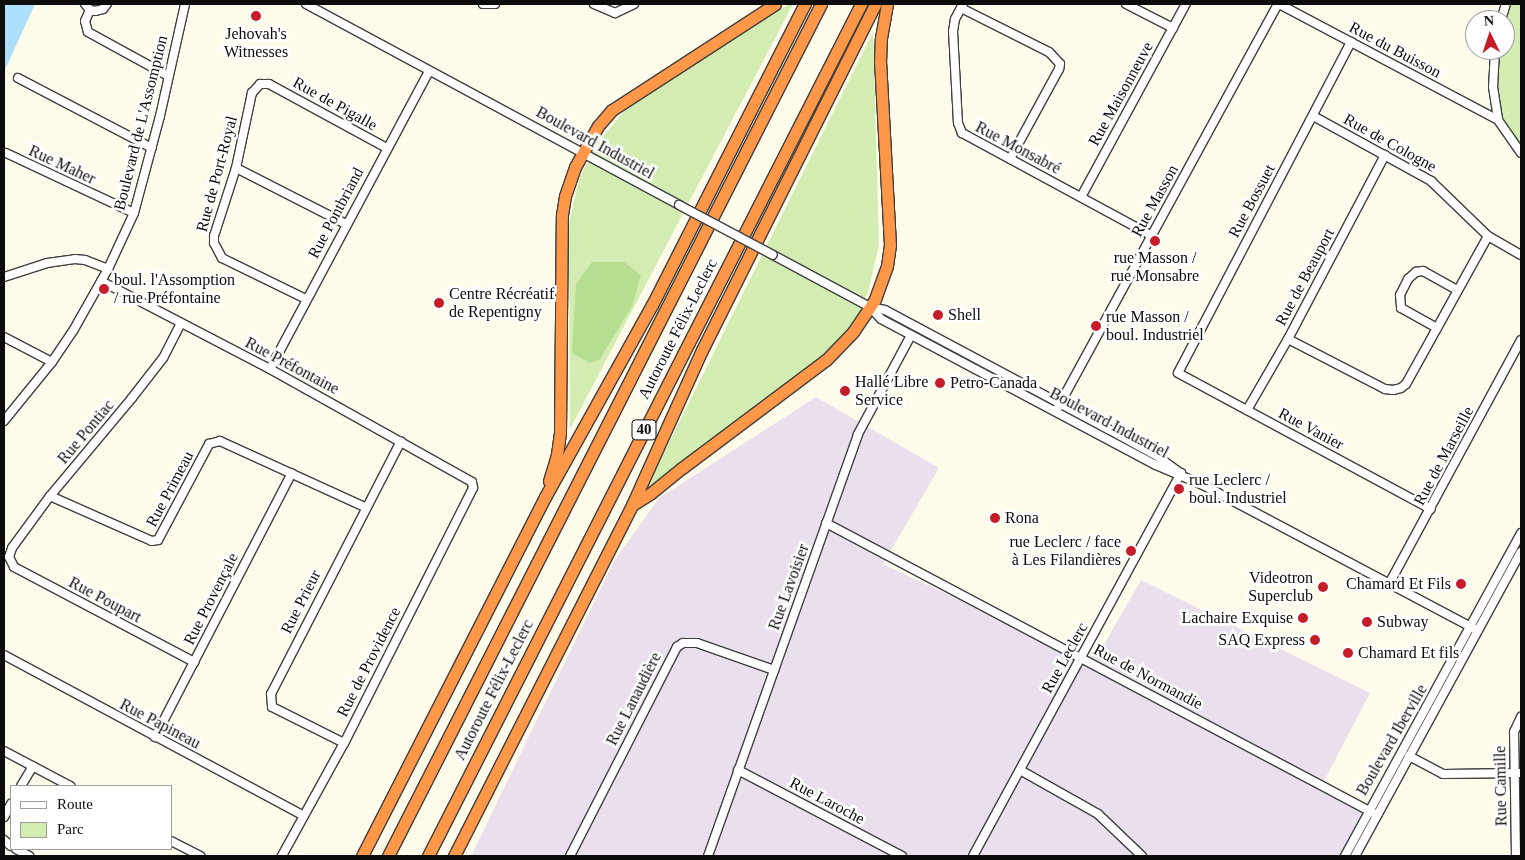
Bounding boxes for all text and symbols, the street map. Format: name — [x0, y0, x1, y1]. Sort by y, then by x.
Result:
marker: Jehovah's Witnesses — [250, 10, 262, 22]
north arrow — [1465, 10, 1515, 60]
text: N — [1483, 13, 1495, 28]
street label: Rue du Buisson — [1346, 18, 1444, 82]
place label: Jehovah's Witnesses — [224, 24, 288, 62]
street label: Boulevard de L'Assomption — [110, 33, 172, 213]
street label: Rue Maisonneuve — [1084, 39, 1158, 149]
street label: Rue de Pigalle — [290, 73, 380, 135]
street label: Boulevard Industriel — [533, 103, 657, 183]
street label: Rue de Cologne — [1340, 110, 1440, 176]
street label: Rue de Port-Royal — [192, 114, 242, 234]
street label: Rue Monsabré — [972, 118, 1064, 178]
street label: Rue Maher — [26, 141, 98, 189]
street label: Rue Bossuet — [1225, 161, 1279, 241]
street label: Rue Masson — [1127, 162, 1183, 240]
street label: Rue Pontbriand — [304, 164, 368, 262]
street label: Rue de Beauport — [1271, 225, 1339, 329]
marker: rue Masson / rue Monsabre — [1149, 235, 1161, 247]
place label: rue Masson / rue Monsabre — [1111, 248, 1199, 286]
street label: Autoroute Félix-Leclerc — [634, 256, 722, 402]
place label: boul. l'Assomption / rue Préfontaine — [114, 270, 235, 308]
marker: boul. l'Assomption / rue Préfontaine — [98, 283, 110, 295]
place label: Centre Récréatif de Repentigny — [449, 284, 554, 322]
marker: Centre Récréatif de Repentigny — [433, 297, 445, 309]
place label: Shell — [948, 305, 981, 325]
place label: rue Masson / boul. Industriel — [1106, 307, 1204, 345]
marker: Shell — [932, 309, 944, 321]
marker: rue Masson / boul. Industriel — [1090, 320, 1102, 332]
street label: Rue Préfontaine — [242, 333, 342, 399]
place label: Hallé Libre Service — [855, 372, 928, 410]
place label: Petro-Canada — [950, 373, 1037, 393]
marker: Petro-Canada — [934, 377, 946, 389]
street label: Boulevard Industriel — [1046, 384, 1172, 462]
marker: Hallé Libre Service — [839, 385, 851, 397]
street label: Rue Pontiac — [54, 396, 118, 468]
street label: Rue de Marseille — [1410, 403, 1478, 509]
street label: Rue Vanier — [1275, 404, 1347, 454]
road number: 40 — [632, 418, 656, 442]
street label: Rue Primeau — [142, 448, 198, 530]
place label: rue Leclerc / boul. Industriel — [1189, 470, 1287, 508]
marker: rue Leclerc / boul. Industriel — [1173, 483, 1185, 495]
place label: Rona — [1005, 508, 1039, 528]
marker: Rona — [989, 512, 1001, 524]
place label: rue Leclerc / face à Les Filandières — [1010, 532, 1121, 570]
street label: Rue Lavoisier — [765, 541, 813, 633]
marker: rue Leclerc / face à Les Filandières — [1125, 545, 1137, 557]
street label: Rue Provençale — [180, 550, 242, 648]
street label: Rue Prieur — [277, 567, 325, 637]
place label: Videotron Superclub — [1248, 568, 1313, 606]
street label: Rue Poupart — [65, 573, 145, 627]
place label: Chamard Et Fils — [1346, 574, 1451, 594]
marker: Chamard Et Fils — [1455, 578, 1467, 590]
marker: Videotron Superclub — [1317, 581, 1329, 593]
street label: Rue de Providence — [333, 604, 405, 720]
place label: Lachaire Exquise — [1182, 608, 1293, 628]
marker: Lachaire Exquise — [1297, 612, 1309, 624]
place label: Subway — [1377, 612, 1429, 632]
marker: Subway — [1361, 616, 1373, 628]
street label: Autoroute Félix-Leclerc — [450, 617, 538, 763]
street label: Rue Leclerc — [1038, 619, 1092, 697]
place label: SAQ Express — [1218, 630, 1305, 650]
marker: SAQ Express — [1309, 634, 1321, 646]
street label: Rue de Normandie — [1090, 640, 1206, 714]
place label: Chamard Et fils — [1358, 643, 1459, 663]
marker: Chamard Et fils — [1342, 647, 1354, 659]
street label: Rue Lanaudière — [602, 649, 666, 749]
street label: Boulevard Iberville — [1352, 681, 1432, 799]
street label: Rue Papineau — [116, 695, 204, 753]
street label: Rue Camille — [1491, 746, 1511, 826]
street label: Rue Laroche — [786, 773, 868, 829]
legend — [10, 785, 172, 850]
text: Route — [57, 796, 93, 812]
text: Parc — [57, 821, 84, 837]

